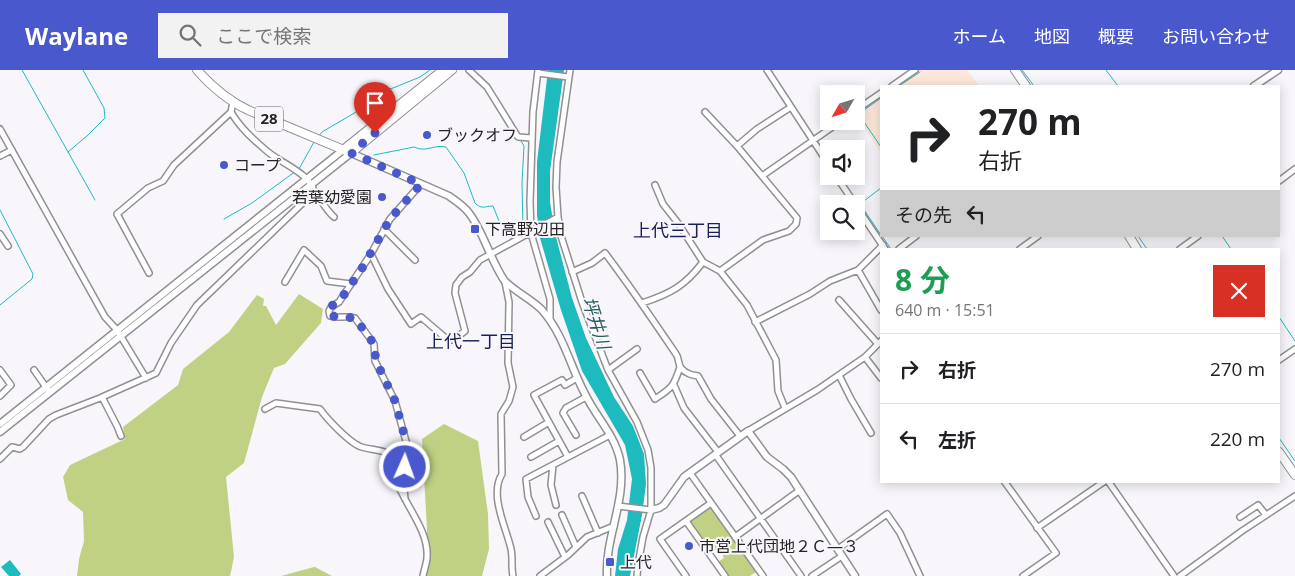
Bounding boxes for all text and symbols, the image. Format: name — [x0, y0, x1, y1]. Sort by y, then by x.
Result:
search box — [158, 13, 508, 58]
text: Waylane — [25, 19, 128, 52]
icon: search — [176, 21, 204, 49]
text: ここで検索 — [216, 23, 311, 49]
text: ホーム — [953, 24, 1006, 48]
text: 地図 — [1034, 24, 1070, 48]
text: 概要 — [1098, 24, 1134, 48]
text: お問い合わせ — [1162, 24, 1270, 48]
pin — [354, 82, 396, 133]
north arrow — [820, 85, 865, 130]
map controls — [820, 85, 865, 240]
icon: arrive — [361, 89, 389, 117]
text: 270 m — [978, 98, 1082, 145]
icon: right — [895, 105, 960, 170]
road number: 28 — [255, 106, 283, 132]
place label: ブックオフ — [437, 124, 517, 146]
marker: ブックオフ — [421, 129, 433, 141]
button: sound — [820, 140, 865, 185]
text: 右折 — [978, 145, 1022, 175]
place label: コープ — [234, 154, 281, 176]
marker: コープ — [218, 159, 230, 171]
place label: 若葉幼愛園 — [292, 186, 372, 208]
marker: 若葉幼愛園 — [376, 191, 388, 203]
button: search — [820, 195, 865, 240]
icon: left — [962, 200, 990, 228]
text: その先 — [895, 202, 952, 228]
place label: 下高野辺田 — [485, 218, 565, 240]
district label: 上代三丁目 — [633, 218, 723, 242]
marker: 下高野辺田 — [469, 223, 481, 235]
text: 8 分 — [895, 259, 950, 300]
button: close — [1213, 265, 1265, 317]
water label: 坪井川 — [577, 293, 617, 354]
text: 640 m · 15:51 — [895, 299, 995, 321]
district label: 上代一丁目 — [426, 329, 516, 353]
icon: right — [895, 355, 923, 383]
text: 270 m — [1210, 356, 1265, 382]
text: 右折 — [938, 357, 976, 383]
icon: left — [895, 425, 923, 453]
text: 220 m — [1210, 426, 1265, 452]
text: 左折 — [938, 427, 976, 453]
position arrow — [378, 440, 430, 492]
place label: 市営上代団地２Ｃ―３ — [699, 535, 859, 557]
marker: 市営上代団地２Ｃ―３ — [683, 540, 695, 552]
place label: 上代 — [620, 551, 652, 573]
marker: 上代 — [604, 556, 616, 568]

